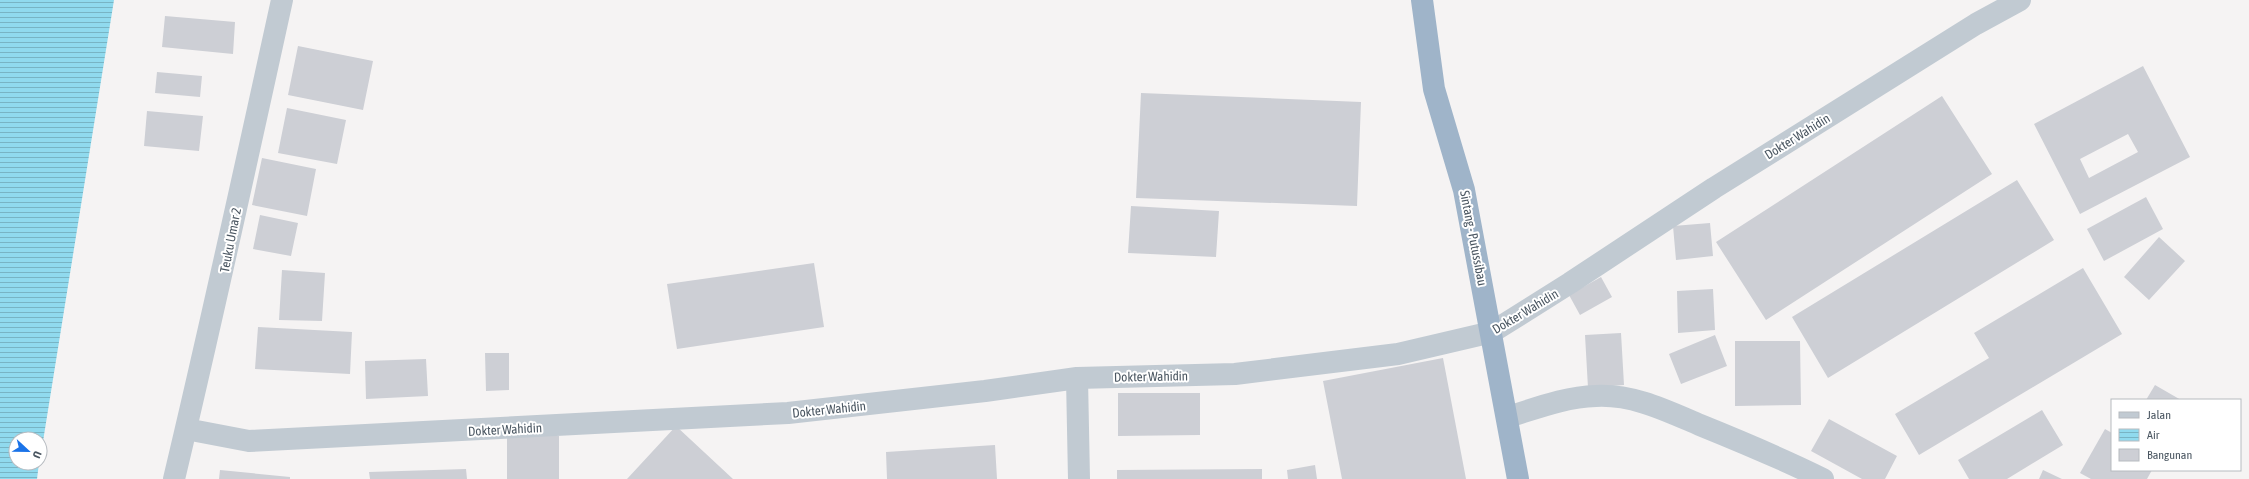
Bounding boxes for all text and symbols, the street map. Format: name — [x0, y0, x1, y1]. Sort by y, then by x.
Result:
street label: Dokter Wahidin — [1762, 110, 1833, 162]
street label: Sintang - Putussibau — [1457, 189, 1490, 287]
street label: Teuku Umar 2 — [217, 206, 244, 274]
street label: Dokter Wahidin — [1490, 286, 1561, 337]
street label: Dokter Wahidin — [1114, 368, 1188, 385]
street label: Dokter Wahidin — [791, 398, 867, 421]
legend — [2111, 399, 2241, 471]
text: Jalan — [2147, 408, 2171, 422]
street label: Dokter Wahidin — [468, 420, 542, 439]
text: Air — [2147, 428, 2160, 442]
north arrow — [8, 431, 48, 471]
text: Bangunan — [2147, 448, 2192, 462]
text: U — [30, 449, 44, 460]

